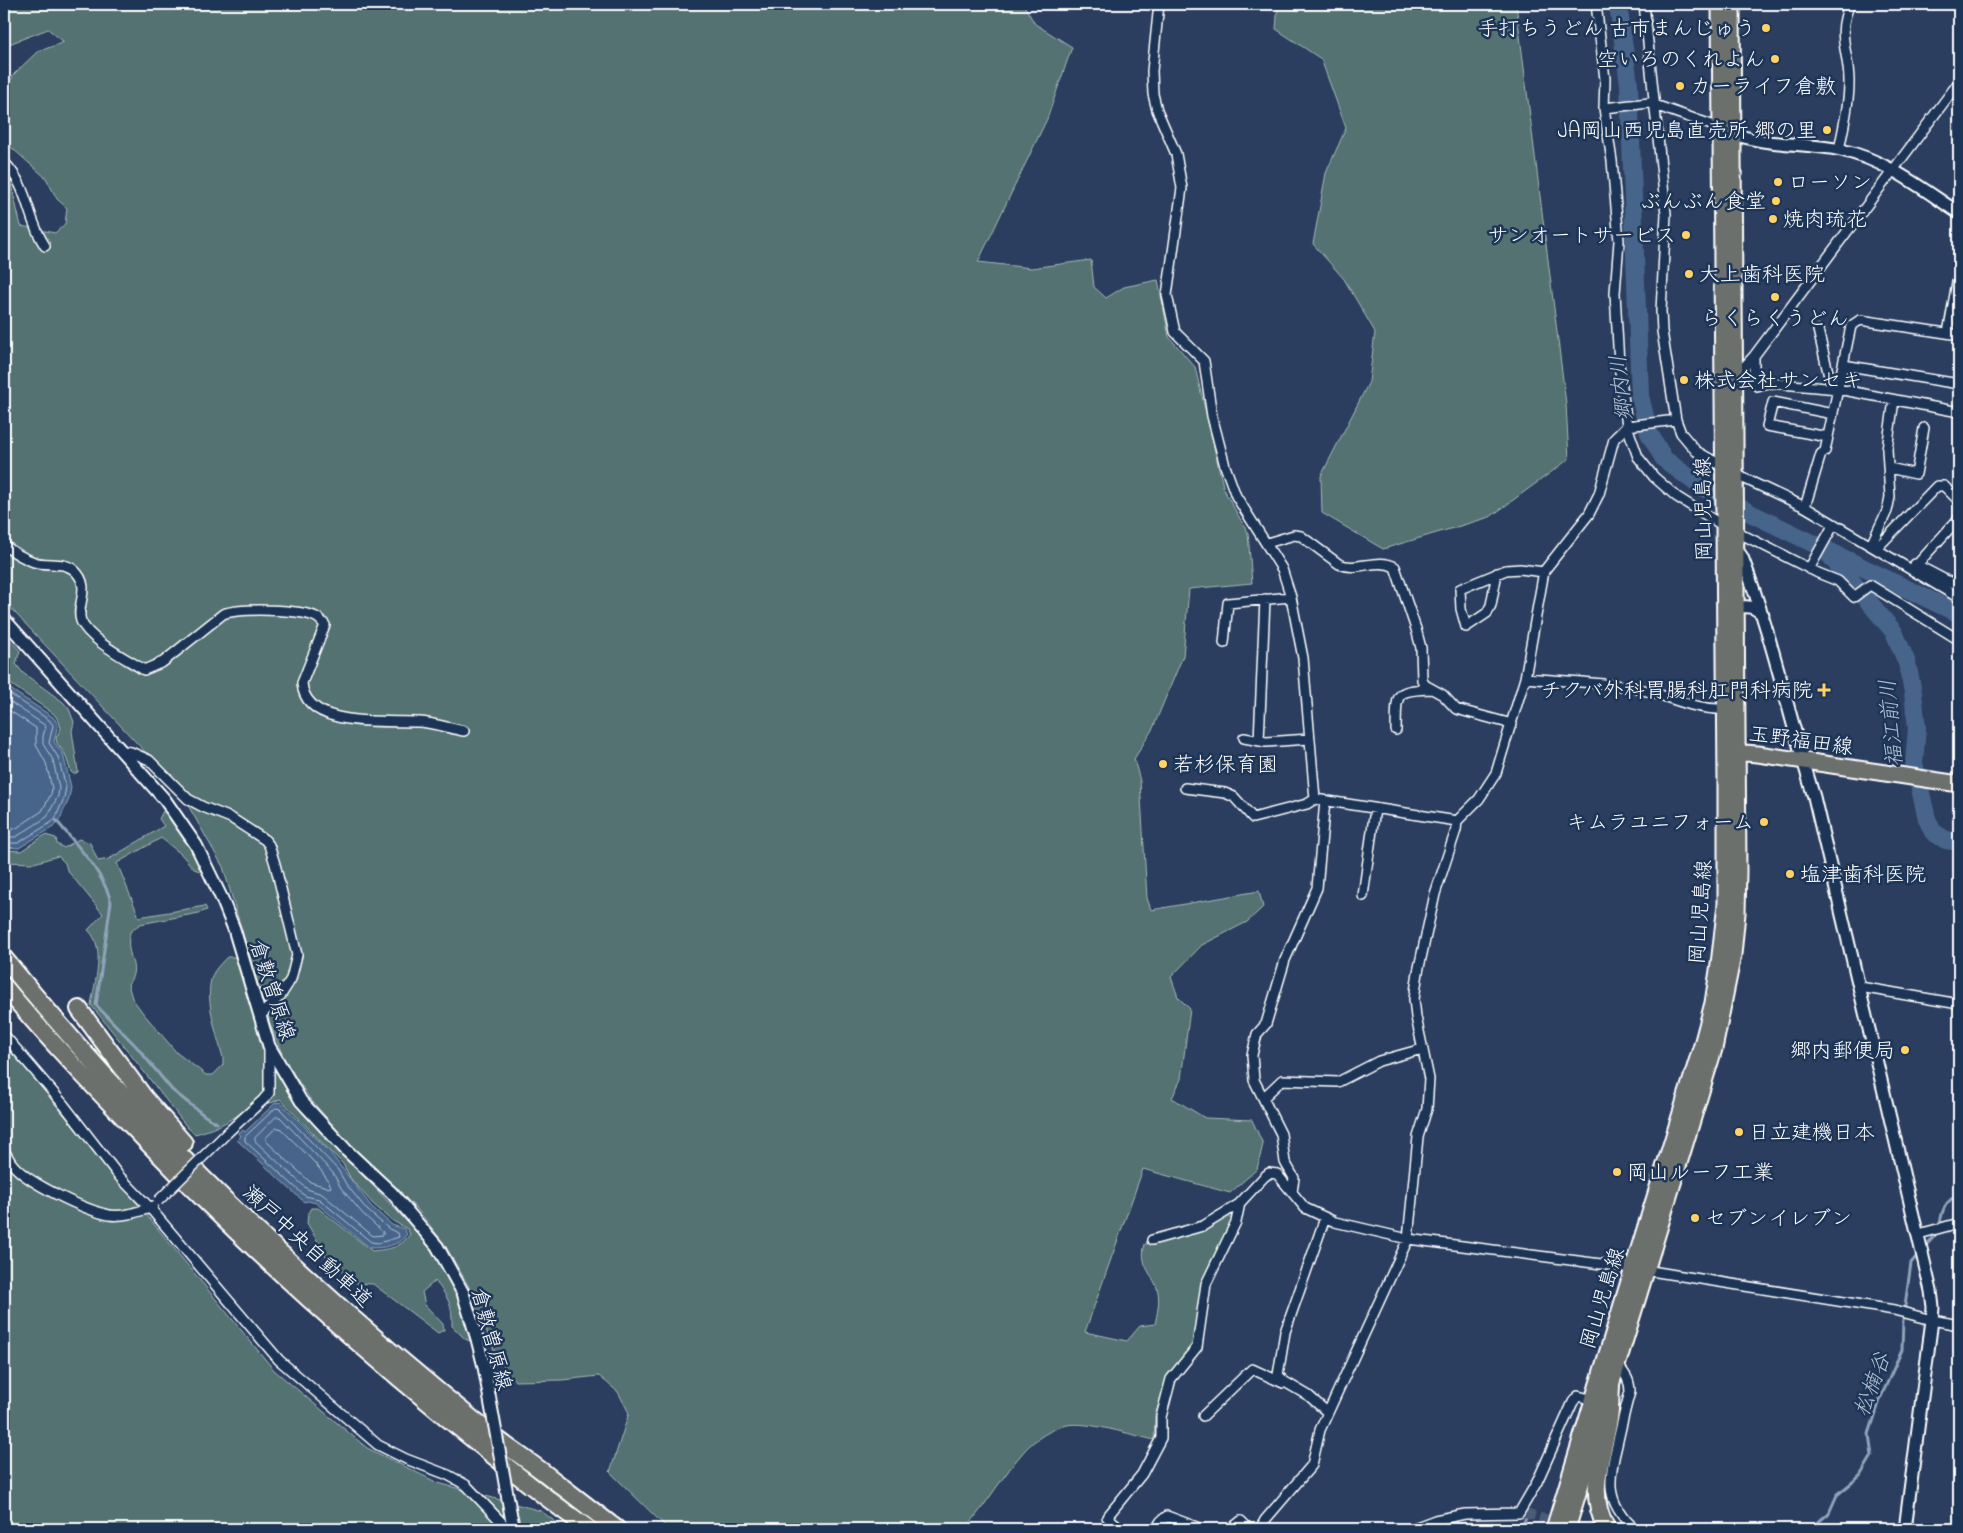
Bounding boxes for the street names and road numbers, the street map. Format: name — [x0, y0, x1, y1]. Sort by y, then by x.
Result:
street label: 岡山児島線 — [1689, 456, 1721, 562]
street label: 玉野福田線 — [1747, 720, 1855, 764]
street label: 岡山児島線 — [1683, 859, 1721, 966]
street label: 倉敷曽原線 — [241, 936, 302, 1045]
street label: 瀬戸中央自動車道 — [235, 1179, 378, 1316]
street label: 岡山児島線 — [1574, 1244, 1634, 1353]
street label: 倉敷曽原線 — [462, 1285, 518, 1394]

